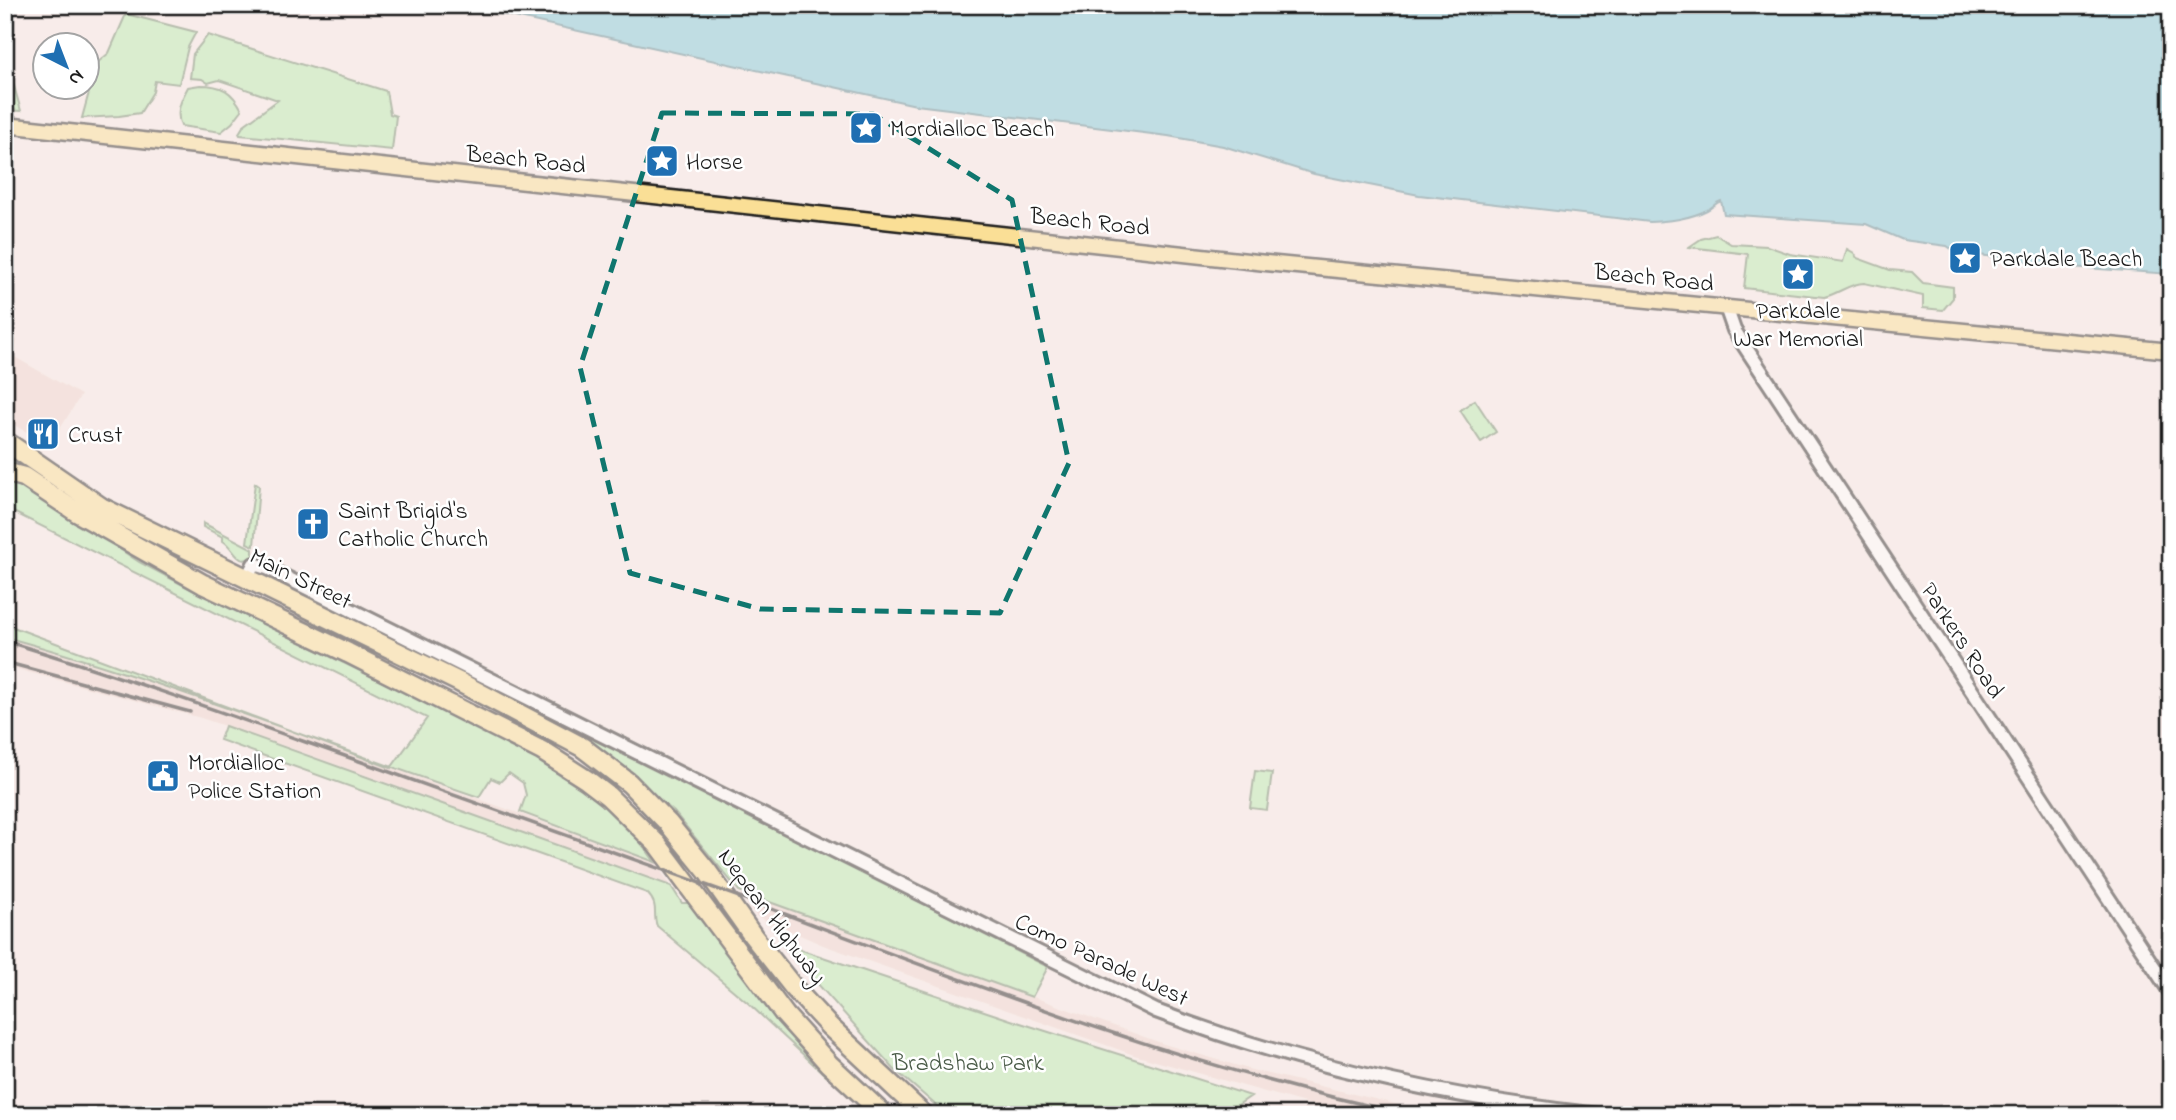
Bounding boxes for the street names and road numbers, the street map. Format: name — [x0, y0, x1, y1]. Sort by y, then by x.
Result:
street label: Beach Road — [463, 138, 588, 185]
street label: Beach Road — [1027, 200, 1152, 247]
street label: Beach Road — [1591, 256, 1716, 303]
street label: Main Street — [243, 540, 357, 620]
street label: Parkers Road — [1910, 576, 2012, 707]
street label: Nepean Highway — [707, 842, 834, 994]
street label: Como Parade West — [1008, 906, 1194, 1017]

